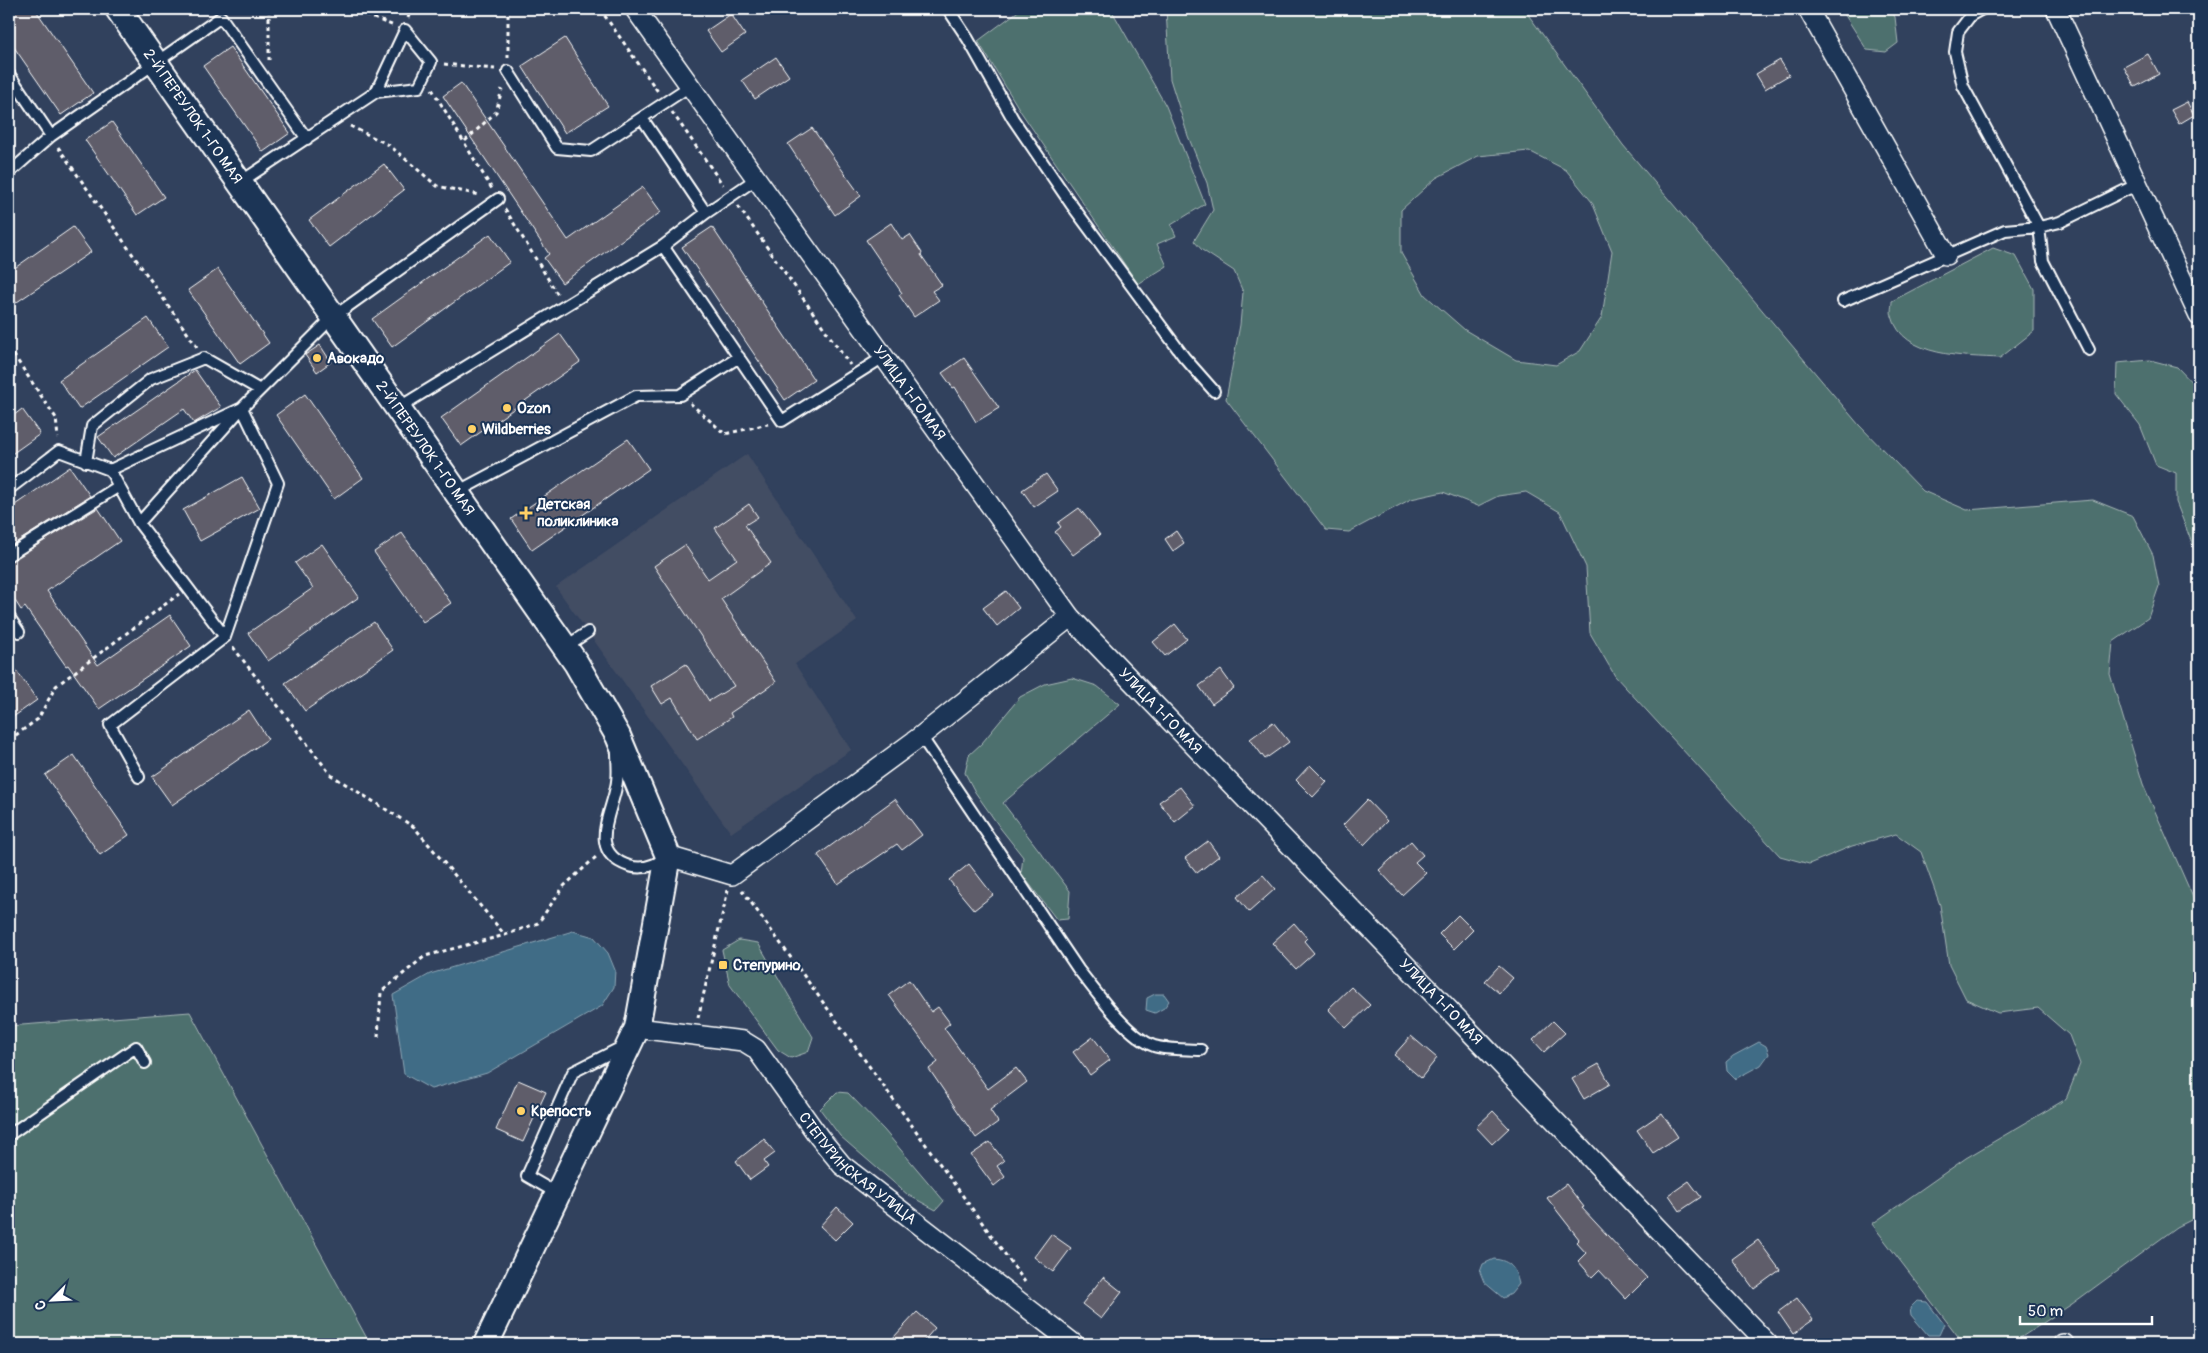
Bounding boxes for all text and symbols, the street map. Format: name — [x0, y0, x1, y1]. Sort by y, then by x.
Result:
street label: 2-Й ПЕРЕУЛОК 1-ГО МАЯ — [139, 46, 246, 188]
street label: УЛИЦА 1-ГО МАЯ — [869, 342, 950, 444]
place label: Авокадо — [327, 349, 384, 368]
marker: Авокадо — [311, 352, 323, 364]
street label: 2-Й ПЕРЕУЛОК 1-ГО МАЯ — [371, 377, 479, 519]
place label: Ozon — [517, 399, 551, 418]
marker: Ozon — [501, 402, 513, 414]
place label: Wildberries — [482, 420, 551, 439]
marker: Wildberries — [466, 423, 478, 435]
place label: Детская поликлиника — [536, 495, 618, 531]
marker: Детская поликлиника — [519, 506, 533, 520]
street label: УЛИЦА 1-ГО МАЯ — [1114, 664, 1206, 758]
street label: УЛИЦА 1-ГО МАЯ — [1395, 955, 1486, 1049]
place label: Степурино — [733, 956, 801, 975]
marker: Степурино — [717, 959, 729, 971]
place label: Крепость — [531, 1102, 592, 1121]
marker: Крепость — [515, 1105, 527, 1117]
street label: СТЕПУРИНСКАЯ УЛИЦА — [794, 1109, 920, 1229]
north arrow — [28, 1276, 78, 1326]
scale bar — [2020, 1293, 2153, 1325]
text: С — [31, 1297, 50, 1312]
text: 50 m — [2028, 1302, 2063, 1321]

